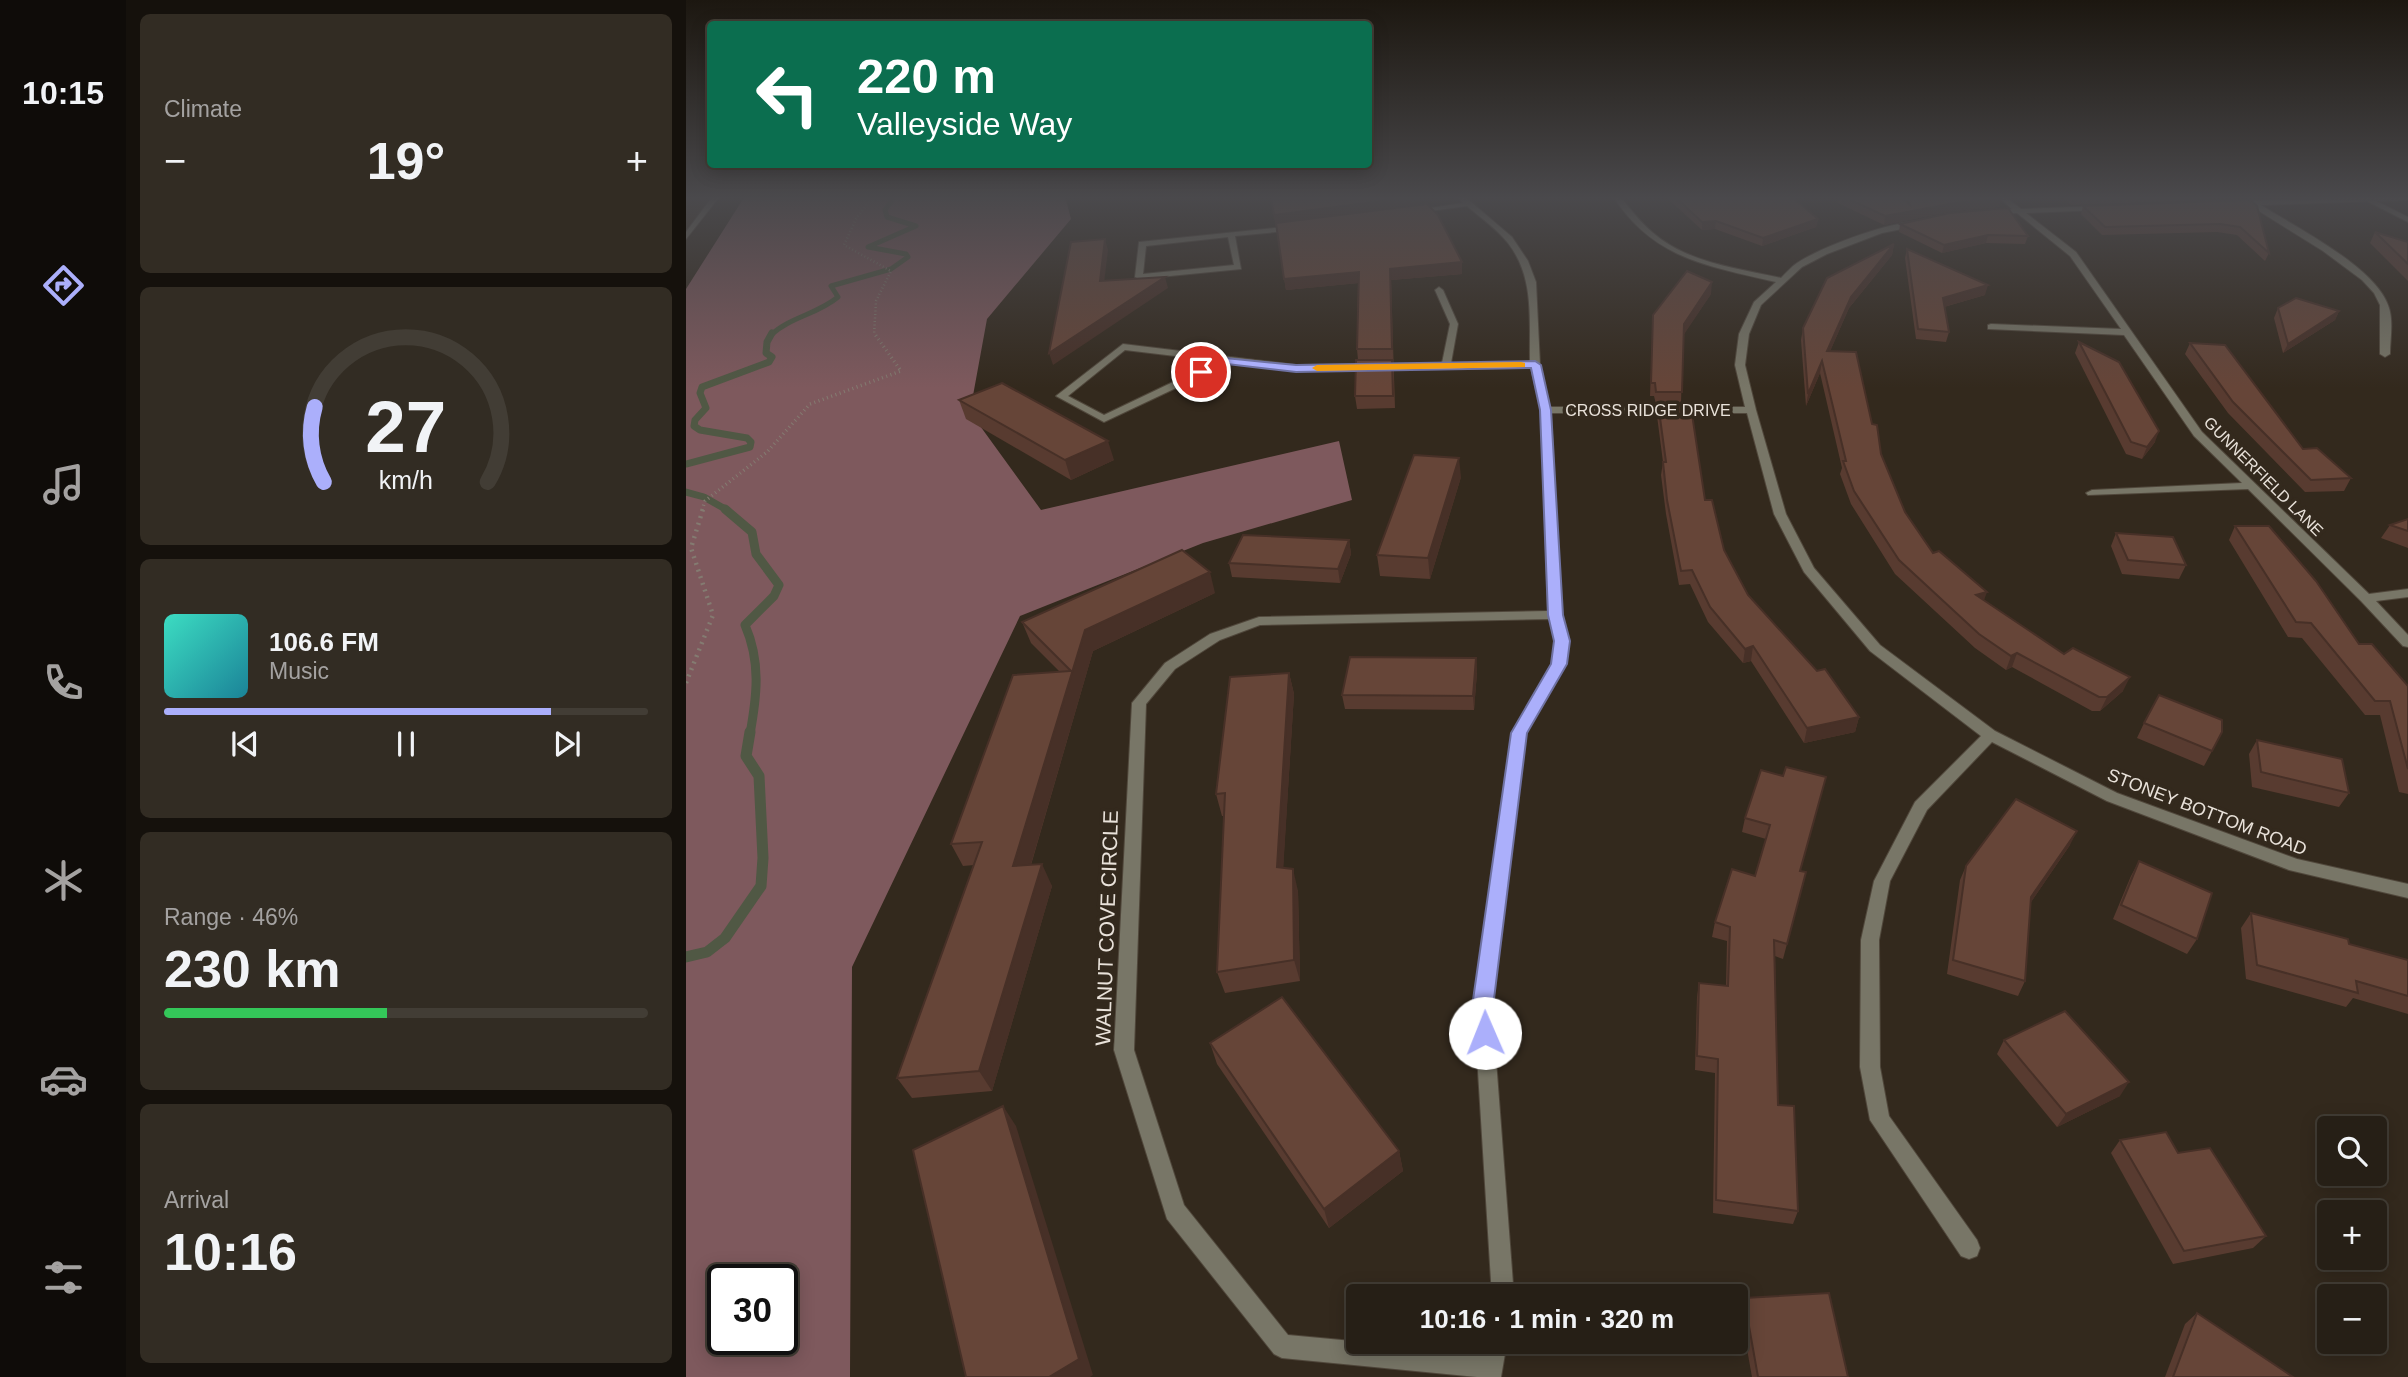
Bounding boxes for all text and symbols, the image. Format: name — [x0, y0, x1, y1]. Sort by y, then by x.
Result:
icon: left — [742, 49, 833, 140]
text: 220 m — [857, 49, 996, 103]
text: 10:15 — [22, 75, 104, 111]
text: Climate — [164, 96, 242, 122]
text: Valleyside Way — [857, 106, 1072, 142]
text: 19° — [367, 132, 445, 190]
text: − — [164, 140, 186, 182]
text: + — [626, 140, 648, 182]
icon: directions — [39, 261, 88, 310]
pin — [1171, 342, 1231, 402]
icon: arrive — [1182, 353, 1220, 391]
text: 27 — [366, 386, 446, 467]
street label: CROSS RIDGE DRIVE — [1565, 402, 1731, 419]
street label: GUNNERFIELD LANE — [2201, 413, 2327, 539]
icon: music — [39, 460, 88, 509]
text: km/h — [379, 466, 433, 494]
text: 106.6 FM — [269, 627, 379, 657]
icon: phone — [39, 658, 88, 707]
text: Music — [269, 658, 329, 684]
icon: previous — [226, 725, 264, 763]
icon: pause — [387, 725, 425, 763]
icon: next — [548, 725, 586, 763]
street label: STONEY BOTTOM ROAD — [2104, 765, 2310, 859]
street label: WALNUT COVE CIRCLE — [1091, 810, 1122, 1046]
icon: climate — [39, 856, 88, 905]
text: Range · 46% — [164, 904, 298, 930]
text: 230 km — [164, 940, 340, 998]
position arrow — [1448, 996, 1522, 1070]
icon: car — [39, 1055, 88, 1104]
map controls — [2317, 1116, 2387, 1354]
button: search — [2317, 1116, 2387, 1186]
text: Arrival — [164, 1187, 229, 1213]
button: + — [2317, 1200, 2387, 1270]
text: 10:16 — [164, 1223, 297, 1281]
icon: filters — [39, 1253, 88, 1302]
speed limit sign: 30 — [707, 1264, 798, 1355]
button: − — [2317, 1284, 2387, 1354]
text: 10:16 · 1 min · 320 m — [1420, 1304, 1674, 1334]

